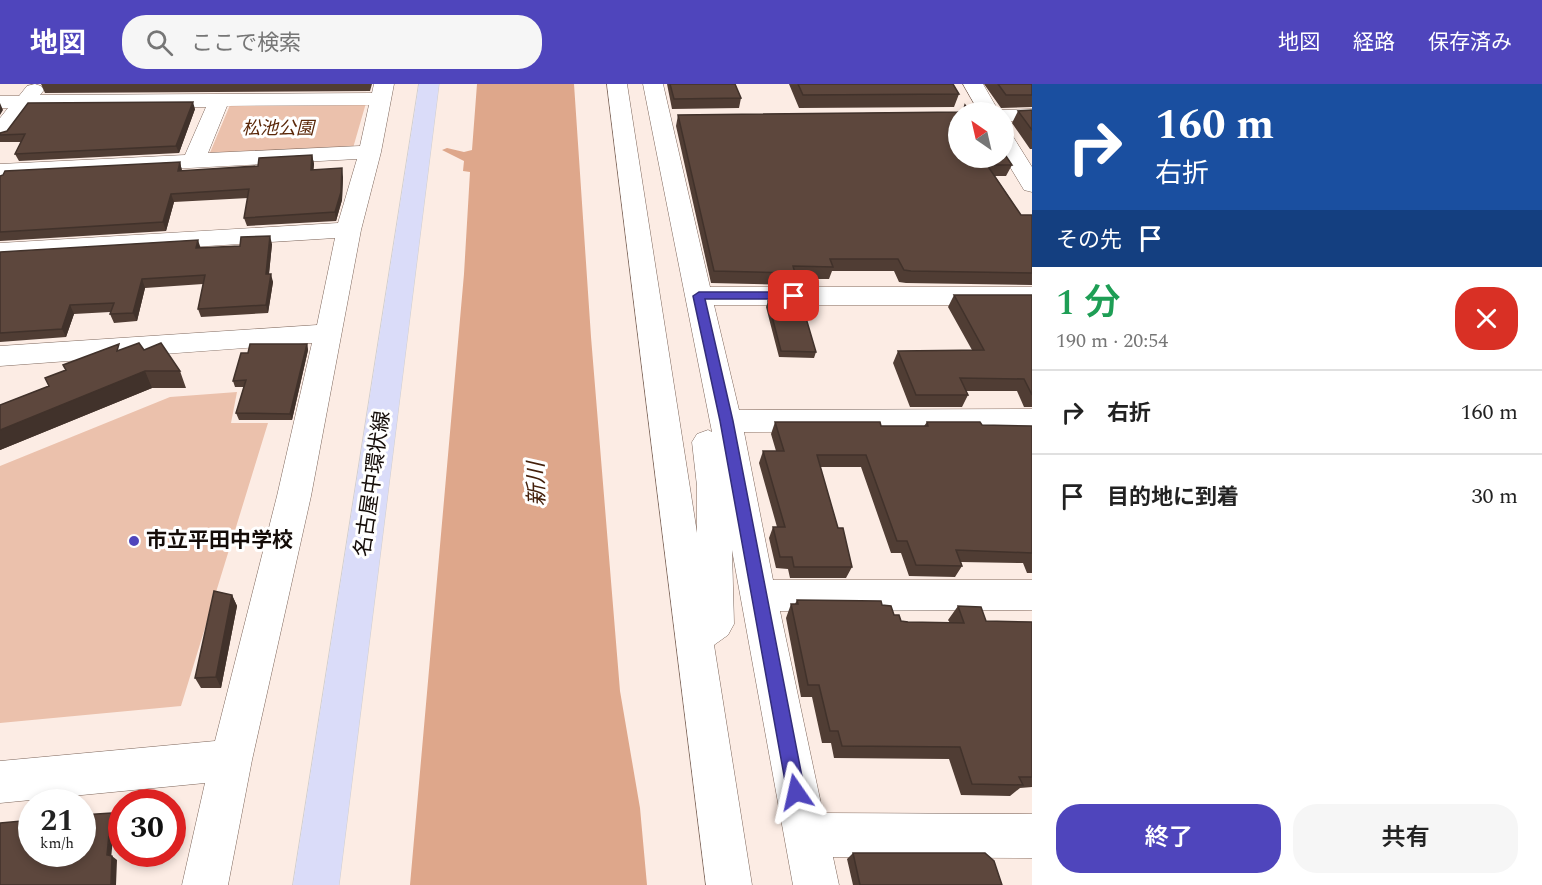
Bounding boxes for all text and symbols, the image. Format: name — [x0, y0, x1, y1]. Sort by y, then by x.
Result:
search box — [122, 15, 542, 69]
text: 地図 — [30, 22, 86, 65]
icon: search — [143, 26, 176, 59]
text: ここで検索 — [191, 27, 301, 60]
text: 地図 — [1278, 27, 1320, 59]
text: 経路 — [1353, 27, 1395, 59]
text: 保存済み — [1428, 27, 1512, 59]
text: 160 m — [1155, 94, 1274, 157]
north arrow — [948, 102, 1014, 168]
map controls — [948, 102, 1014, 168]
icon: right — [1056, 108, 1134, 186]
park label: 松池公園 — [242, 115, 317, 142]
text: 右折 — [1155, 153, 1209, 195]
icon: arrive — [1134, 222, 1167, 255]
text: その先 — [1056, 224, 1122, 257]
pin — [768, 270, 819, 321]
text: 1 分 — [1056, 276, 1120, 331]
icon: arrive — [777, 279, 810, 312]
button: close — [1455, 287, 1518, 350]
text: 190 m · 20:54 — [1056, 326, 1168, 356]
icon: right — [1056, 396, 1089, 429]
text: 160 m — [1461, 396, 1518, 429]
text: 右折 — [1107, 397, 1151, 430]
street label: 名古屋中環状線 — [347, 409, 399, 559]
water label: 新川 — [520, 460, 554, 506]
icon: arrive — [1056, 480, 1089, 513]
text: 30 m — [1472, 480, 1518, 513]
text: 目的地に到着 — [1107, 481, 1239, 514]
place label: 市立平田中学校 — [146, 525, 293, 557]
marker: 市立平田中学校 — [127, 534, 141, 548]
position arrow — [764, 760, 828, 824]
speed limit sign: 30 — [108, 789, 186, 867]
text: 21 — [40, 798, 74, 844]
button: 終了 — [1056, 804, 1281, 873]
button: 共有 — [1293, 804, 1518, 873]
text: km/h — [40, 832, 74, 855]

